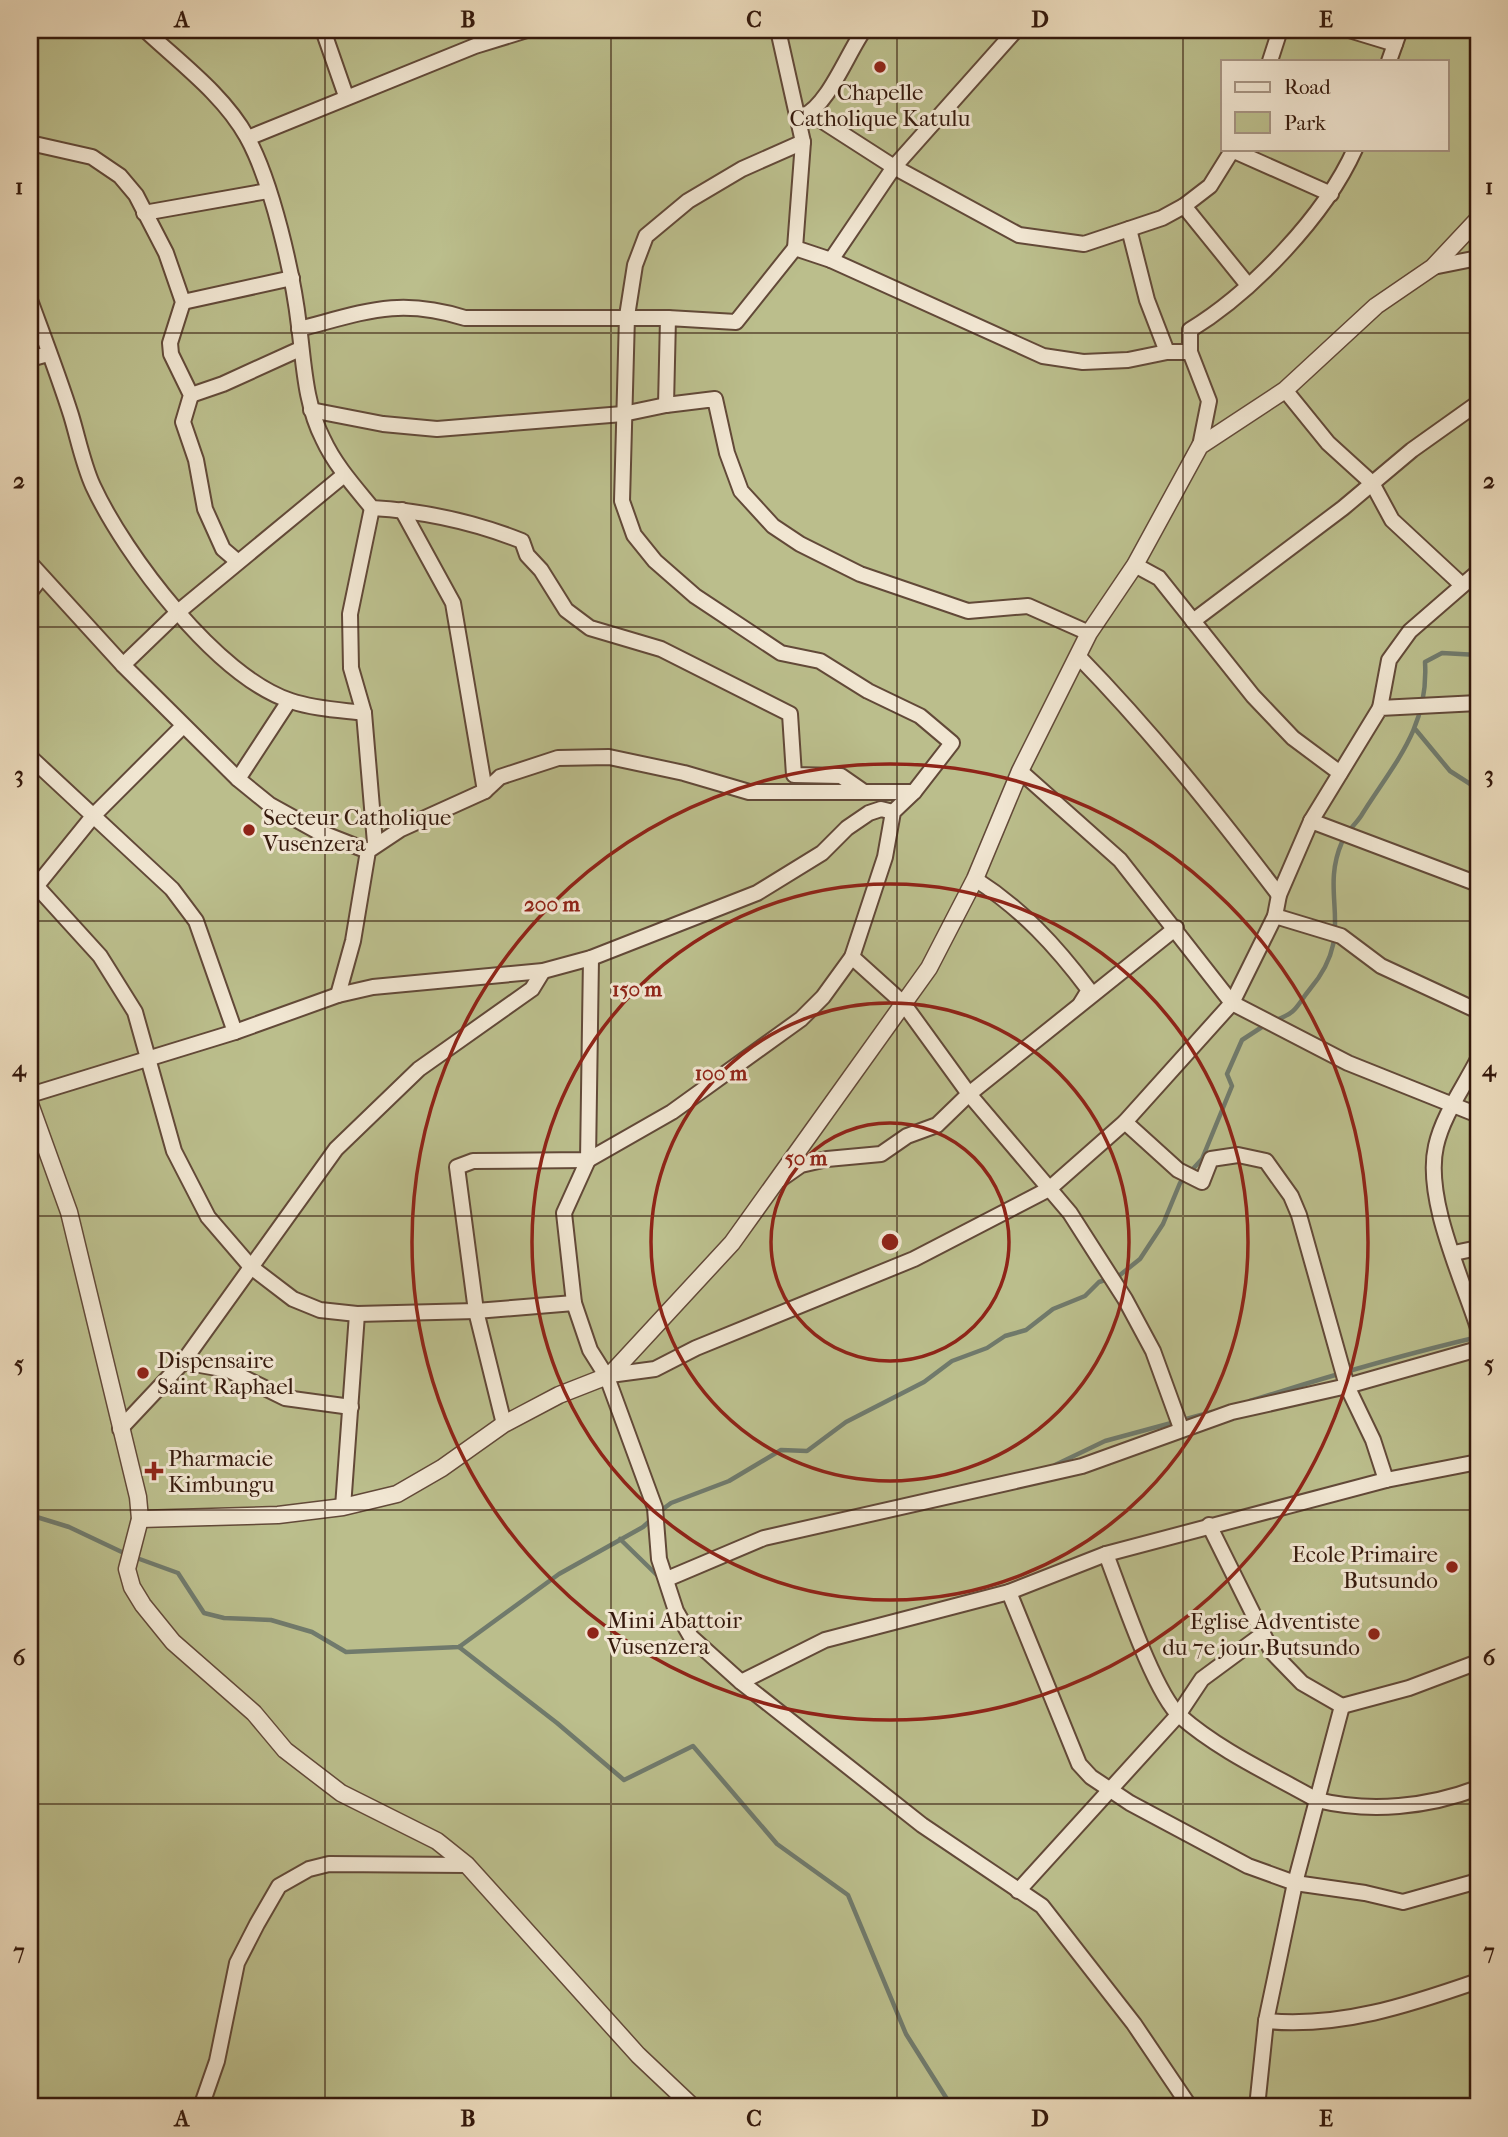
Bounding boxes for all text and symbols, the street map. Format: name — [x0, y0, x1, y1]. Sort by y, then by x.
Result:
text: A — [173, 6, 191, 33]
text: B — [461, 6, 476, 33]
text: C — [746, 6, 762, 33]
text: D — [1031, 6, 1049, 33]
text: E — [1319, 6, 1333, 33]
marker: Chapelle Catholique Katulu — [872, 59, 888, 75]
legend — [1221, 60, 1448, 150]
text: Road — [1284, 75, 1331, 99]
place label: Chapelle Catholique Katulu — [790, 79, 970, 132]
text: Park — [1284, 111, 1326, 135]
text: 1 — [15, 173, 23, 200]
text: 1 — [1485, 173, 1493, 200]
text: 2 — [13, 467, 25, 494]
text: 2 — [1483, 467, 1495, 494]
text: 3 — [14, 761, 24, 788]
text: 3 — [1484, 761, 1494, 788]
place label: Secteur Catholique Vusenzera — [262, 804, 451, 857]
marker: Secteur Catholique Vusenzera — [241, 822, 257, 838]
text: 200 m — [524, 892, 581, 916]
text: 150 m — [612, 977, 663, 1001]
text: 4 — [11, 1055, 27, 1082]
text: 4 — [1481, 1055, 1497, 1082]
text: 100 m — [695, 1061, 748, 1085]
text: 50 m — [785, 1146, 828, 1170]
centre of rings — [878, 1230, 902, 1254]
place label: Dispensaire Saint Raphael — [157, 1347, 294, 1400]
text: 5 — [14, 1350, 24, 1377]
text: 5 — [1484, 1350, 1494, 1377]
marker: Dispensaire Saint Raphael — [135, 1365, 151, 1381]
place label: Pharmacie Kimbungu — [168, 1445, 275, 1498]
marker: Pharmacie Kimbungu — [146, 1463, 162, 1479]
place label: Ecole Primaire Butsundo — [1292, 1541, 1438, 1594]
marker: Ecole Primaire Butsundo — [1444, 1559, 1460, 1575]
place label: Mini Abattoir Vusenzera — [606, 1607, 742, 1660]
place label: Eglise Adventiste du 7e jour Butsundo — [1162, 1608, 1360, 1661]
marker: Mini Abattoir Vusenzera — [585, 1625, 601, 1641]
marker: Eglise Adventiste du 7e jour Butsundo — [1366, 1626, 1382, 1642]
text: 6 — [13, 1644, 26, 1671]
text: 6 — [1483, 1644, 1496, 1671]
text: 7 — [12, 1938, 25, 1965]
text: 7 — [1482, 1938, 1495, 1965]
text: A — [173, 2105, 191, 2132]
text: B — [461, 2105, 476, 2132]
text: C — [746, 2105, 762, 2132]
text: D — [1031, 2105, 1049, 2132]
text: E — [1319, 2105, 1333, 2132]

